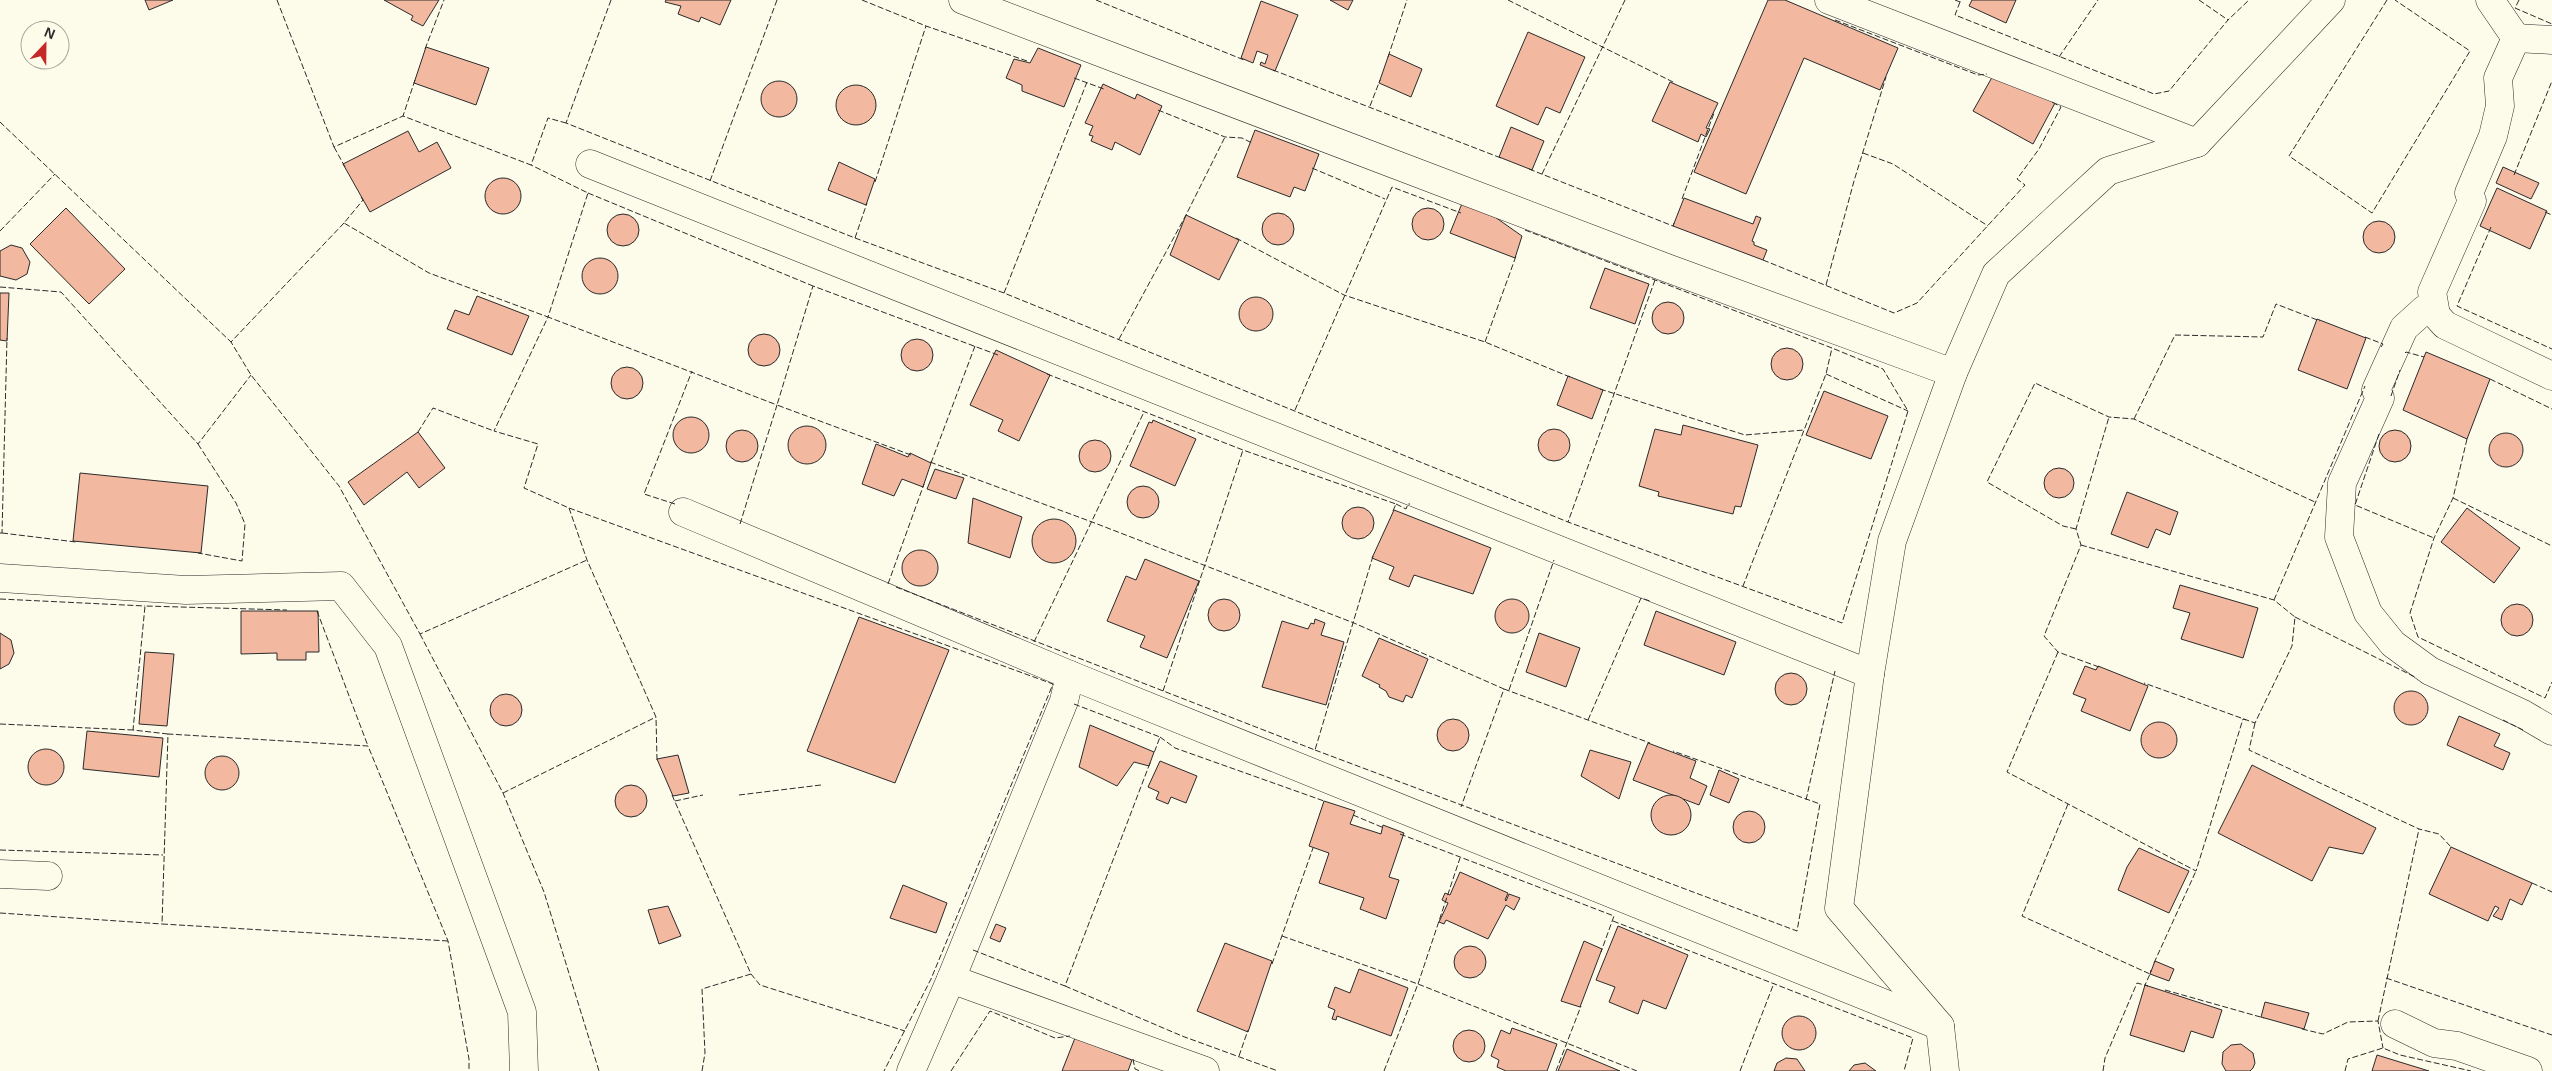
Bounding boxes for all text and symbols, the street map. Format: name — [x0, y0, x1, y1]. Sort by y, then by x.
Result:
north arrow — [20, 20, 70, 70]
text: N — [42, 24, 58, 42]

